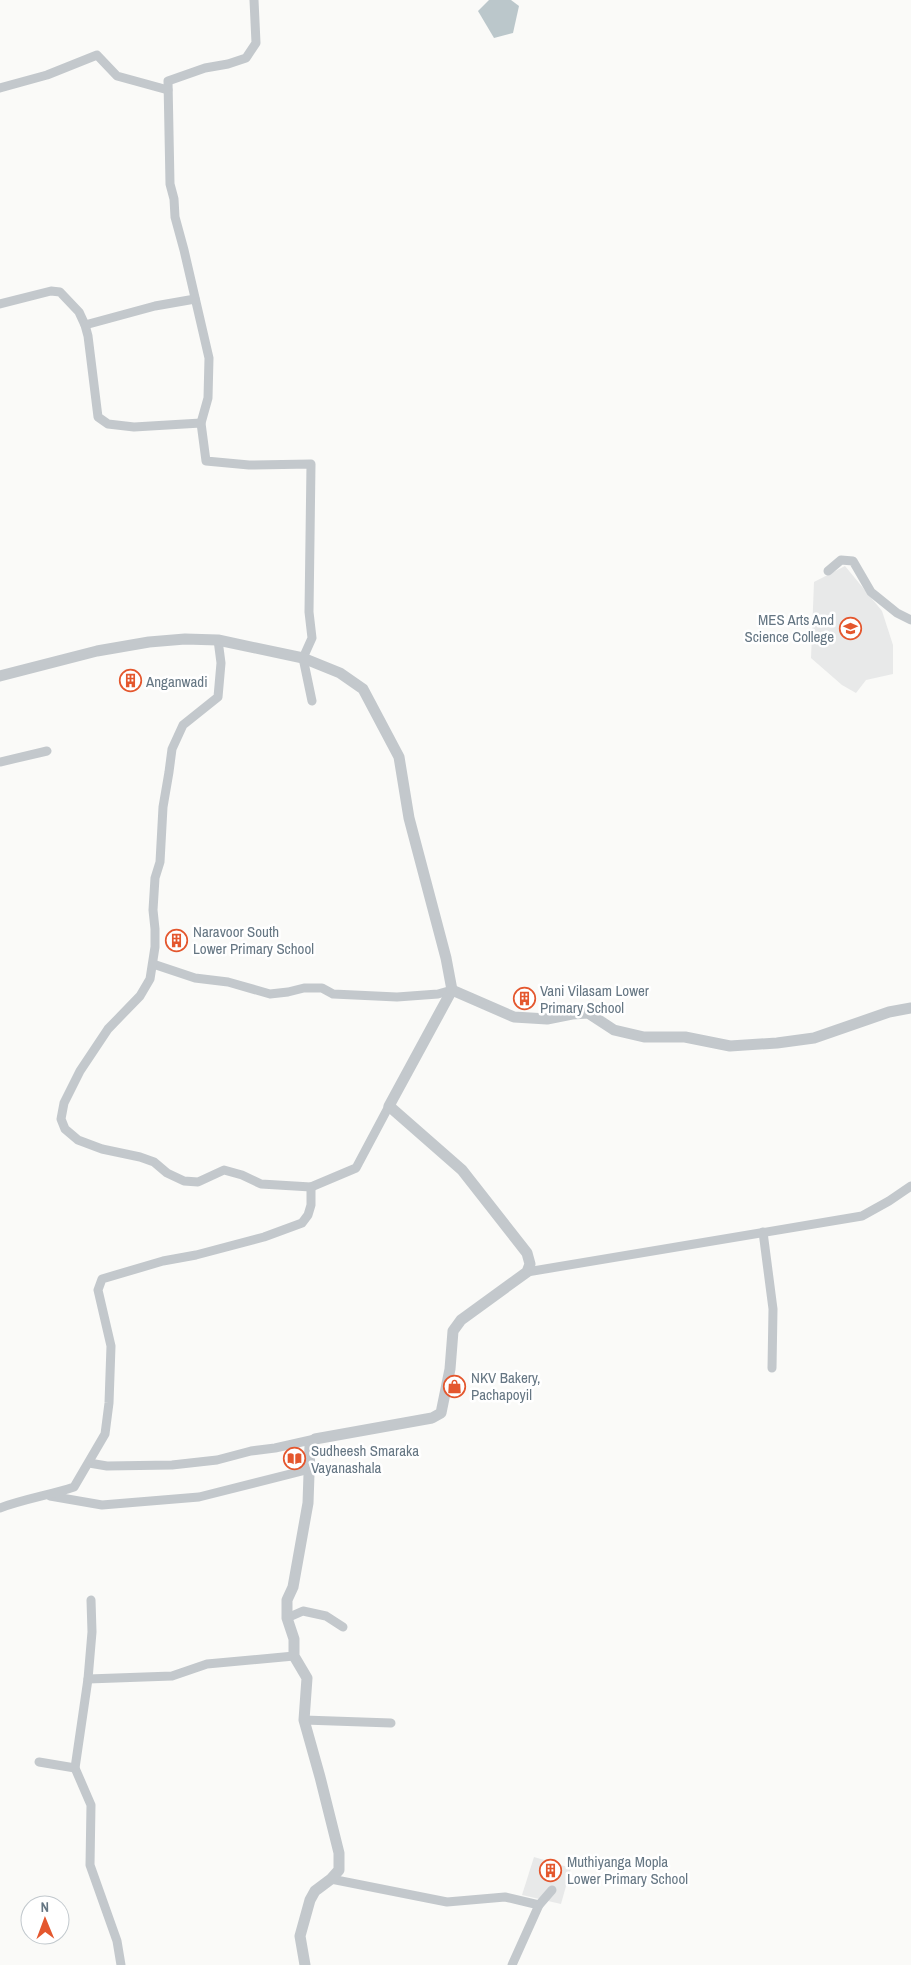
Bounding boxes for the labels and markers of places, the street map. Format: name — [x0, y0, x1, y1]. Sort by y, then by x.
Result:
place label: MES Arts And Science College — [744, 609, 834, 647]
school or university icon: MES Arts And Science College — [838, 616, 862, 640]
building icon: Anganwadi — [118, 669, 142, 693]
place label: Anganwadi — [145, 671, 208, 692]
place label: Naravoor South Lower Primary School — [193, 921, 314, 959]
building icon: Naravoor South Lower Primary School — [165, 928, 189, 952]
place label: Vani Vilasam Lower Primary School — [540, 980, 649, 1018]
building icon: Vani Vilasam Lower Primary School — [512, 987, 536, 1011]
place label: NKV Bakery, Pachapoyil — [471, 1367, 541, 1405]
shop icon: NKV Bakery, Pachapoyil — [443, 1374, 467, 1398]
place label: Sudheesh Smaraka Vayanashala — [311, 1440, 419, 1478]
library icon: Sudheesh Smaraka Vayanashala — [283, 1447, 307, 1471]
place label: Muthiyanga Mopla Lower Primary School — [567, 1851, 688, 1889]
building icon: Muthiyanga Mopla Lower Primary School — [539, 1858, 563, 1882]

